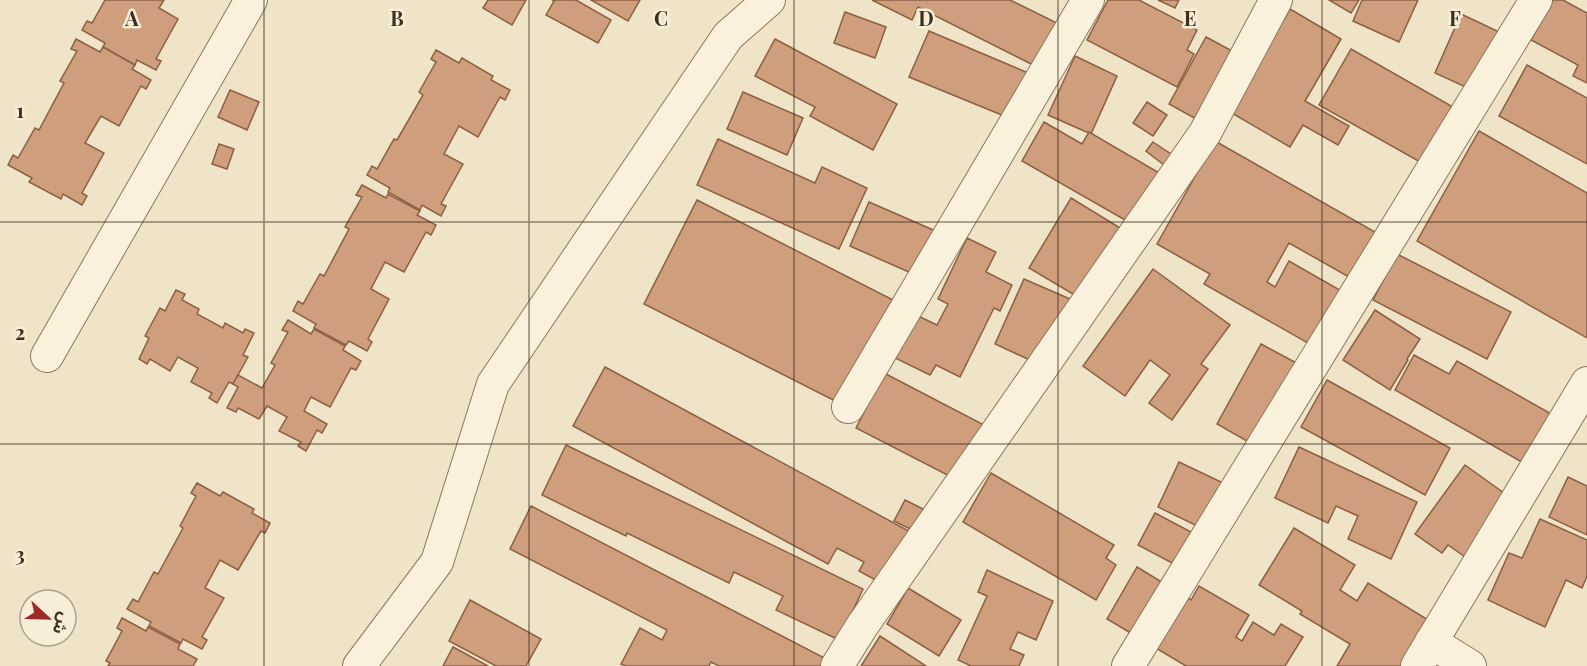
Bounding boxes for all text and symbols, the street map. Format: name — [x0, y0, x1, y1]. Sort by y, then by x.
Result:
text: A — [124, 4, 139, 31]
text: B — [390, 4, 404, 31]
text: C — [654, 4, 668, 31]
text: D — [918, 4, 934, 31]
text: E — [1184, 4, 1196, 31]
text: F — [1449, 4, 1461, 31]
text: 1 — [16, 96, 24, 123]
text: 2 — [15, 318, 25, 345]
text: 3 — [15, 540, 25, 567]
north arrow — [18, 588, 78, 648]
text: ش — [49, 610, 76, 638]

